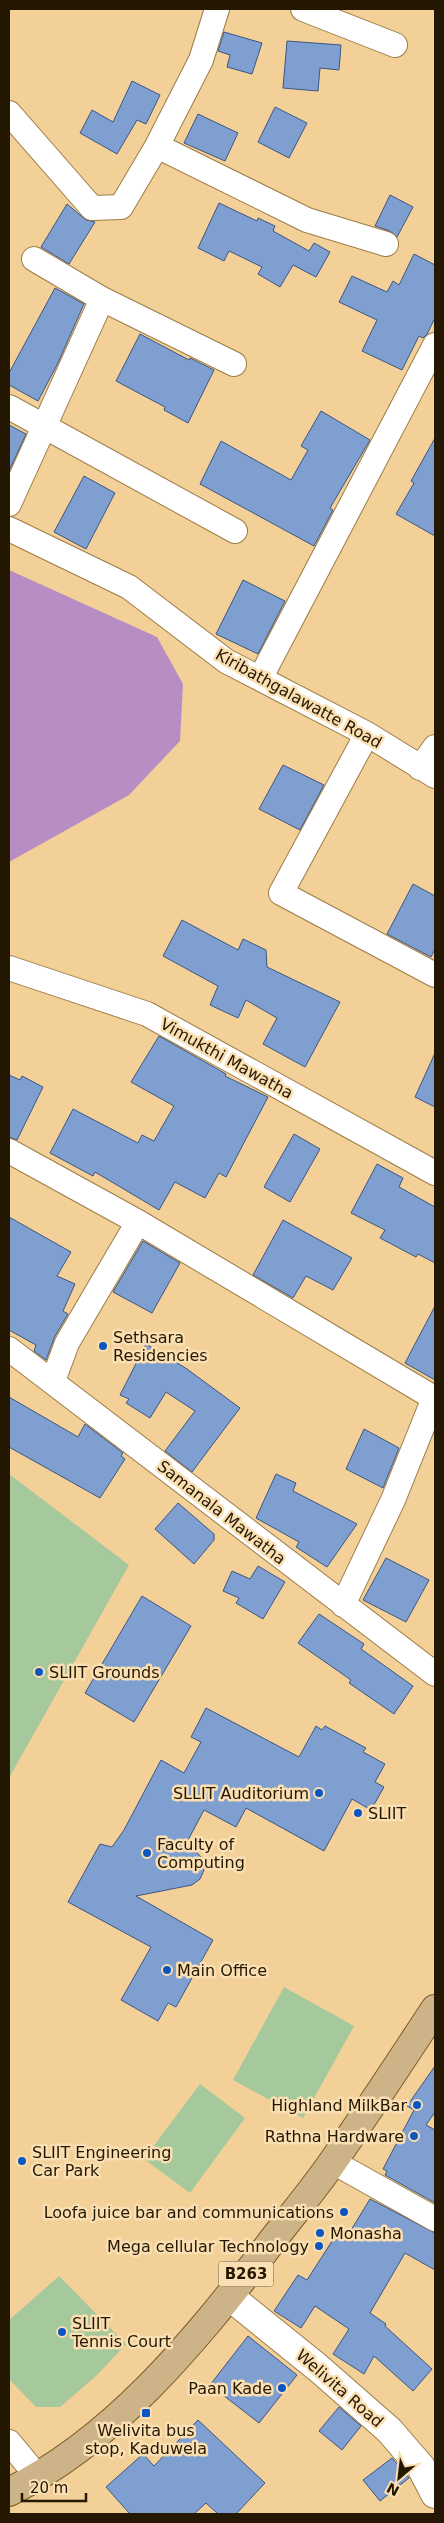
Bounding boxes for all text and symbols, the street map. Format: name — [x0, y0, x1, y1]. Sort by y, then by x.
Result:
street label: Kiribathgalawatte Road — [212, 645, 385, 752]
street label: Vimukthi Mawatha — [157, 1014, 296, 1103]
place label: Sethsara Residencies — [113, 1328, 208, 1365]
marker: Sethsara Residencies — [97, 1340, 109, 1352]
street label: Samanala Mawatha — [154, 1456, 290, 1568]
place label: SLIIT Grounds — [49, 1663, 160, 1682]
marker: SLIIT Grounds — [33, 1666, 45, 1678]
place label: SLLIT Auditorium — [173, 1784, 309, 1803]
marker: SLLIT Auditorium — [313, 1787, 325, 1799]
place label: SLIIT — [368, 1804, 407, 1823]
marker: SLIIT — [352, 1807, 364, 1819]
place label: Faculty of Computing — [157, 1835, 245, 1872]
marker: Faculty of Computing — [141, 1847, 153, 1859]
place label: Main Office — [177, 1961, 267, 1980]
marker: Main Office — [161, 1964, 173, 1976]
place label: Highland MilkBar — [271, 2096, 407, 2115]
marker: Highland MilkBar — [411, 2099, 423, 2111]
place label: Rathna Hardware — [265, 2127, 404, 2146]
marker: Rathna Hardware — [408, 2130, 420, 2142]
place label: SLIIT Engineering Car Park — [32, 2143, 171, 2180]
marker: SLIIT Engineering Car Park — [16, 2155, 28, 2167]
place label: Loofa juice bar and communications — [44, 2203, 334, 2222]
marker: Loofa juice bar and communications — [338, 2206, 350, 2218]
place label: Monasha — [330, 2224, 402, 2243]
marker: Monasha — [314, 2227, 326, 2239]
place label: Mega cellular Technology — [107, 2237, 309, 2256]
marker: Mega cellular Technology — [313, 2240, 325, 2252]
road number: B263 — [218, 2262, 274, 2286]
place label: SLIIT Tennis Court — [71, 2314, 171, 2351]
marker: SLIIT Tennis Court — [56, 2326, 68, 2338]
street label: Welivita Road — [292, 2346, 387, 2431]
place label: Paan Kade — [188, 2379, 272, 2398]
marker: Paan Kade — [276, 2382, 288, 2394]
marker: Welivita bus stop, Kaduwela — [140, 2407, 152, 2419]
place label: Welivita bus stop, Kaduwela — [85, 2421, 207, 2458]
north arrow — [374, 2453, 424, 2503]
scale bar — [22, 2470, 86, 2502]
text: 20 m — [30, 2479, 68, 2497]
text: N — [384, 2480, 402, 2499]

